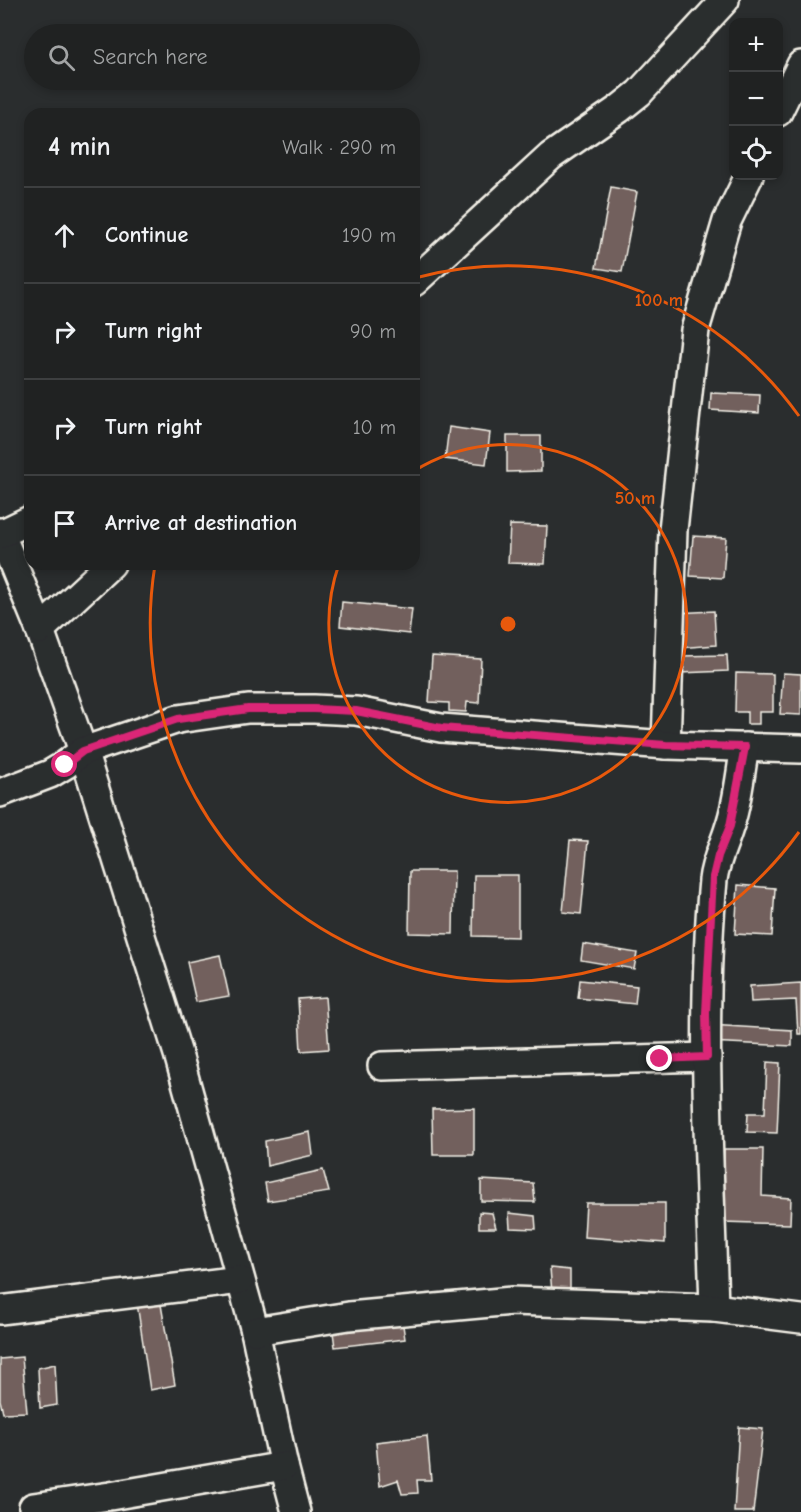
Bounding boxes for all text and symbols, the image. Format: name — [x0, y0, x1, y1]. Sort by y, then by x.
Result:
map controls — [729, 18, 783, 180]
button: + — [729, 18, 783, 72]
search box — [24, 24, 420, 90]
icon: search — [45, 41, 78, 74]
text: Search here — [93, 44, 208, 70]
button: − — [729, 72, 783, 126]
button: locate — [729, 126, 783, 180]
text: 4 min — [48, 132, 111, 162]
text: Walk · 290 m — [282, 136, 396, 159]
icon: ahead — [48, 219, 81, 252]
text: Continue — [105, 222, 188, 248]
text: 190 m — [342, 224, 396, 247]
text: 100 m — [635, 290, 683, 311]
icon: right — [48, 315, 81, 348]
text: Turn right — [105, 318, 202, 344]
text: 90 m — [350, 320, 396, 343]
icon: right — [48, 411, 81, 444]
text: Turn right — [105, 414, 202, 440]
text: 10 m — [353, 416, 396, 439]
text: 50 m — [615, 488, 655, 509]
icon: arrive — [48, 507, 81, 540]
text: Arrive at destination — [105, 510, 297, 536]
centre of rings — [498, 614, 518, 634]
route start — [51, 751, 77, 777]
route end — [646, 1045, 672, 1071]

